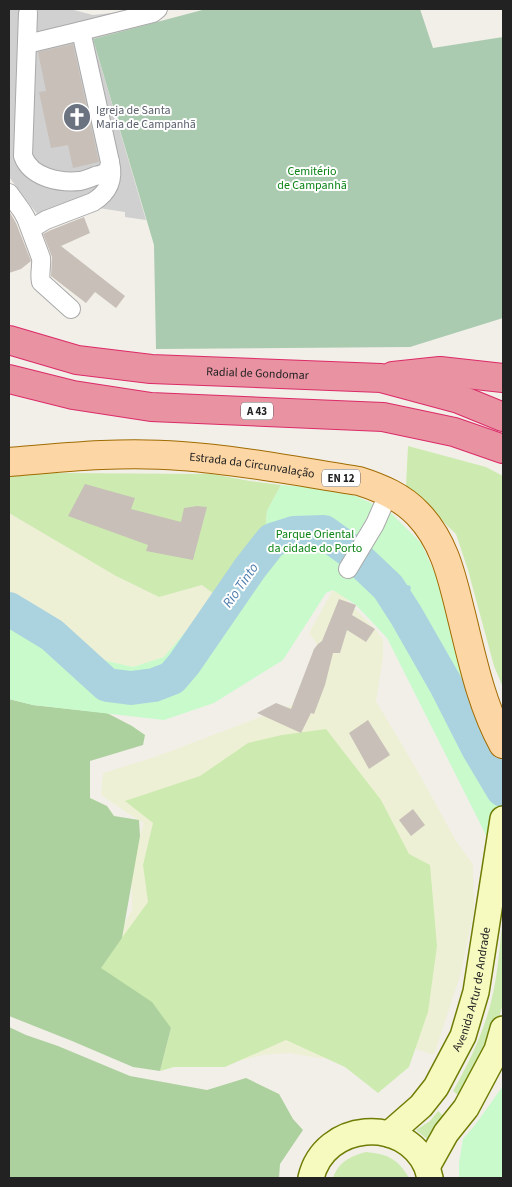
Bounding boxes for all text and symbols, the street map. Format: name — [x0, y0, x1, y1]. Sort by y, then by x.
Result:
church icon: Igreja de Santa Maria de Campanhã — [62, 102, 92, 132]
place label: Igreja de Santa Maria de Campanhã — [96, 102, 196, 133]
park label: Cemitério de Campanhã — [277, 163, 347, 194]
street label: Radial de Gondomar — [206, 363, 310, 384]
road number: A 43 — [241, 402, 273, 420]
street label: Estrada da Circunvalação — [189, 449, 316, 483]
road number: EN 12 — [322, 469, 360, 486]
park label: Parque Oriental da cidade do Porto — [268, 526, 362, 557]
water label: Rio Tinto — [218, 559, 263, 612]
street label: Avenida Artur de Andrade — [448, 926, 495, 1055]

